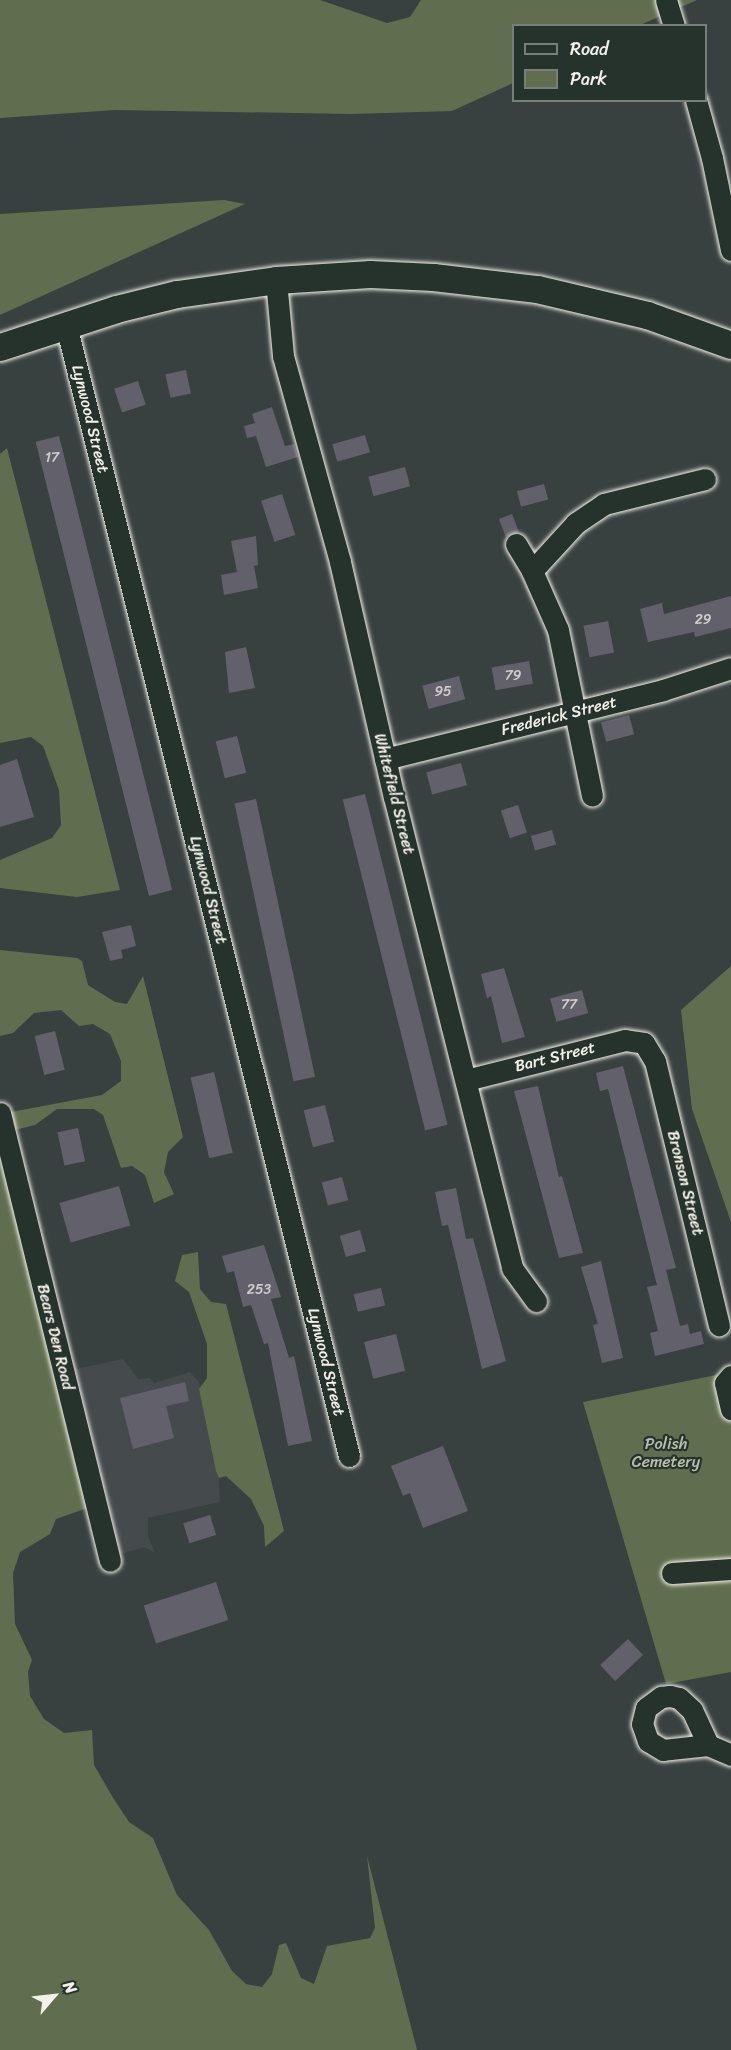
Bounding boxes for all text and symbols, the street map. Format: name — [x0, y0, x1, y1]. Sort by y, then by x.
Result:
legend — [512, 24, 707, 102]
text: Road — [570, 33, 609, 65]
text: Park — [570, 63, 607, 95]
street label: Lynwood Street — [67, 363, 113, 475]
house number: 17 — [45, 450, 59, 466]
house number: 29 — [695, 612, 711, 628]
house number: 79 — [505, 668, 521, 684]
house number: 95 — [434, 684, 452, 700]
street label: Frederick Street — [499, 692, 619, 740]
street label: Whitefield Street — [370, 732, 418, 856]
street label: Lynwood Street — [185, 834, 231, 946]
house number: 77 — [561, 997, 577, 1013]
street label: Bart Street — [513, 1038, 597, 1076]
street label: Bronson Street — [663, 1129, 707, 1237]
street label: Bears Den Road — [32, 1282, 78, 1392]
house number: 253 — [247, 1282, 271, 1298]
street label: Lynwood Street — [303, 1306, 349, 1418]
park label: Polish Cemetery — [632, 1434, 700, 1472]
north arrow — [24, 1966, 84, 2026]
text: N — [55, 1976, 86, 1999]

